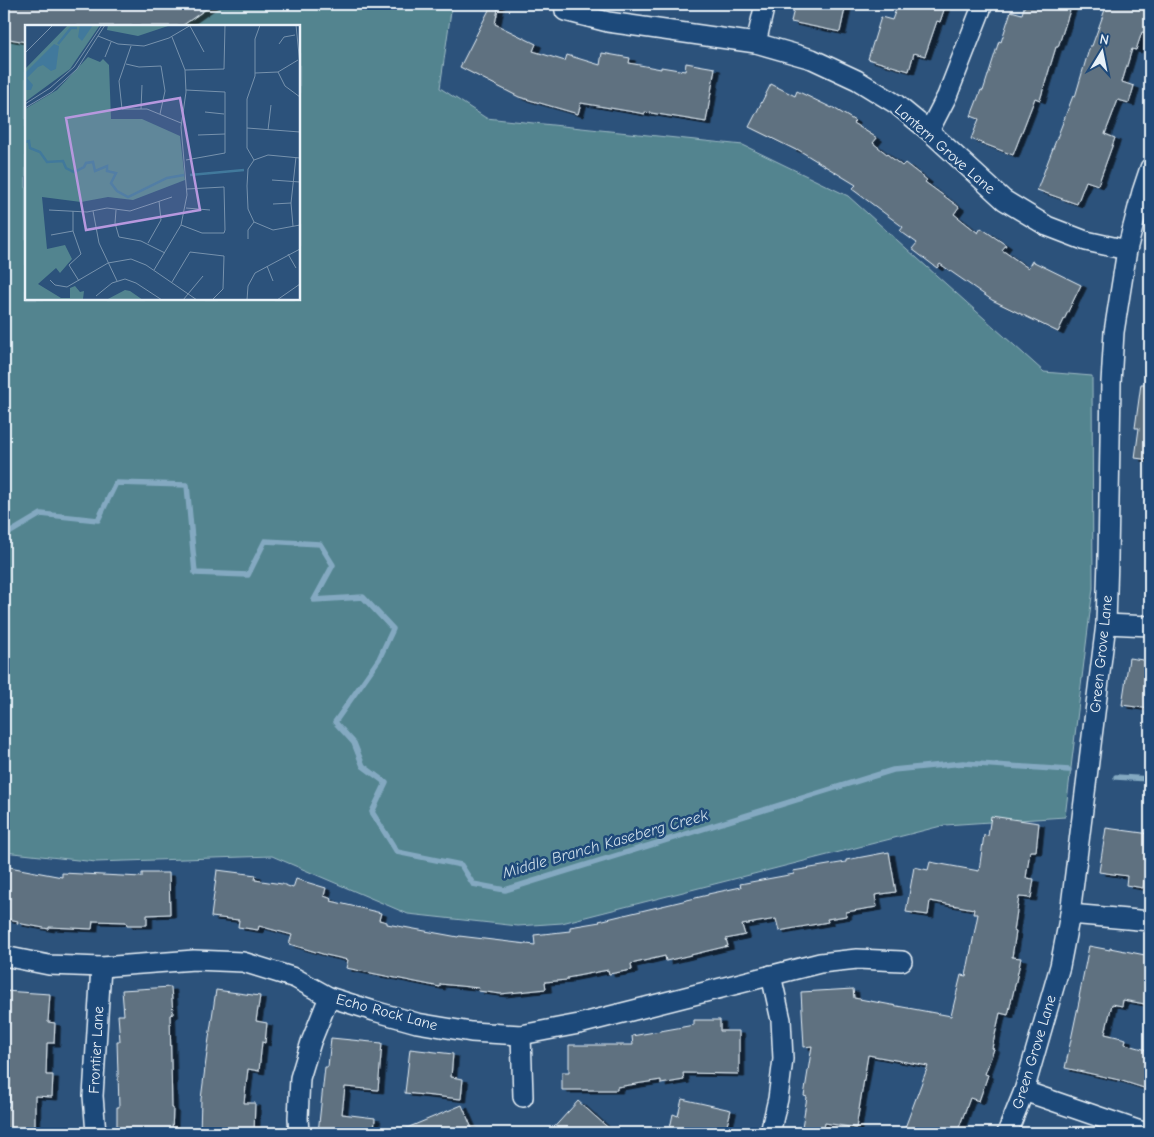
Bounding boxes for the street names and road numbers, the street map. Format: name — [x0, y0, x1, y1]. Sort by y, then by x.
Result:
street label: Lantern Grove Lane — [891, 100, 999, 198]
street label: Green Grove Lane — [1086, 594, 1116, 714]
street label: Echo Rock Lane — [334, 990, 440, 1034]
street label: Green Grove Lane — [1008, 992, 1060, 1111]
street label: Frontier Lane — [85, 1005, 107, 1094]

